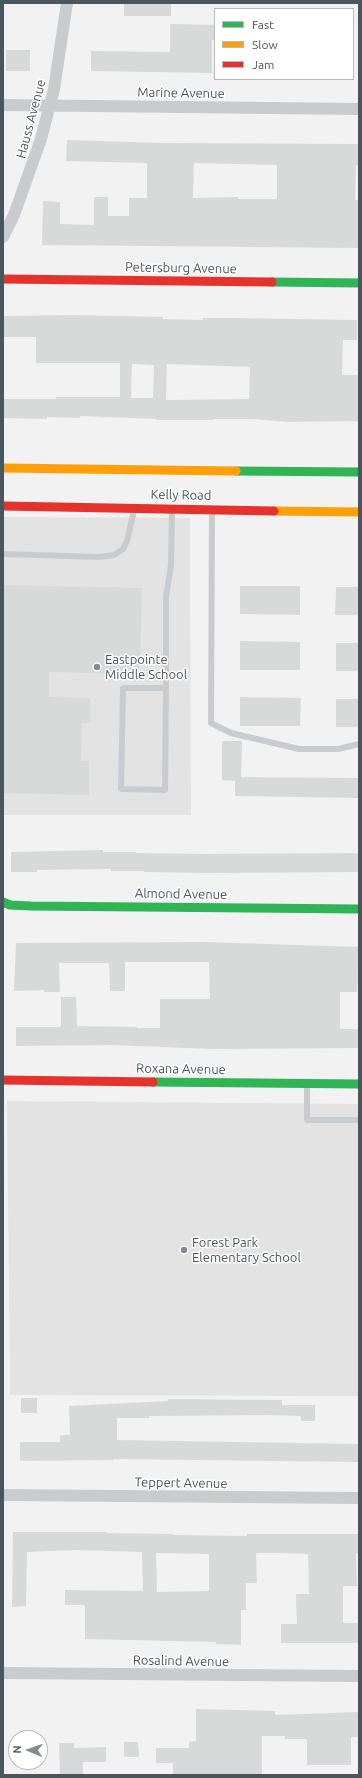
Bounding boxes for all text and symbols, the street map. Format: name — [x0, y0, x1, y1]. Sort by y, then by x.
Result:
legend — [214, 8, 354, 80]
text: Fast — [252, 18, 274, 31]
text: Slow — [252, 38, 278, 51]
text: Jam — [252, 58, 274, 71]
street label: Hauss Avenue — [13, 78, 49, 160]
street label: Marine Avenue — [137, 84, 225, 102]
street label: Petersburg Avenue — [125, 259, 237, 277]
street label: Kelly Road — [150, 487, 212, 503]
place label: Eastpointe Middle School — [105, 652, 187, 683]
marker: Eastpointe Middle School — [92, 662, 102, 672]
street label: Almond Avenue — [135, 885, 227, 903]
street label: Roxana Avenue — [136, 1060, 226, 1078]
place label: Forest Park Elementary School — [192, 1235, 301, 1266]
marker: Forest Park Elementary School — [179, 1245, 189, 1255]
street label: Teppert Avenue — [134, 1474, 228, 1492]
street label: Rosalind Avenue — [133, 1652, 229, 1670]
north arrow — [8, 1730, 48, 1770]
text: N — [11, 1745, 23, 1754]

